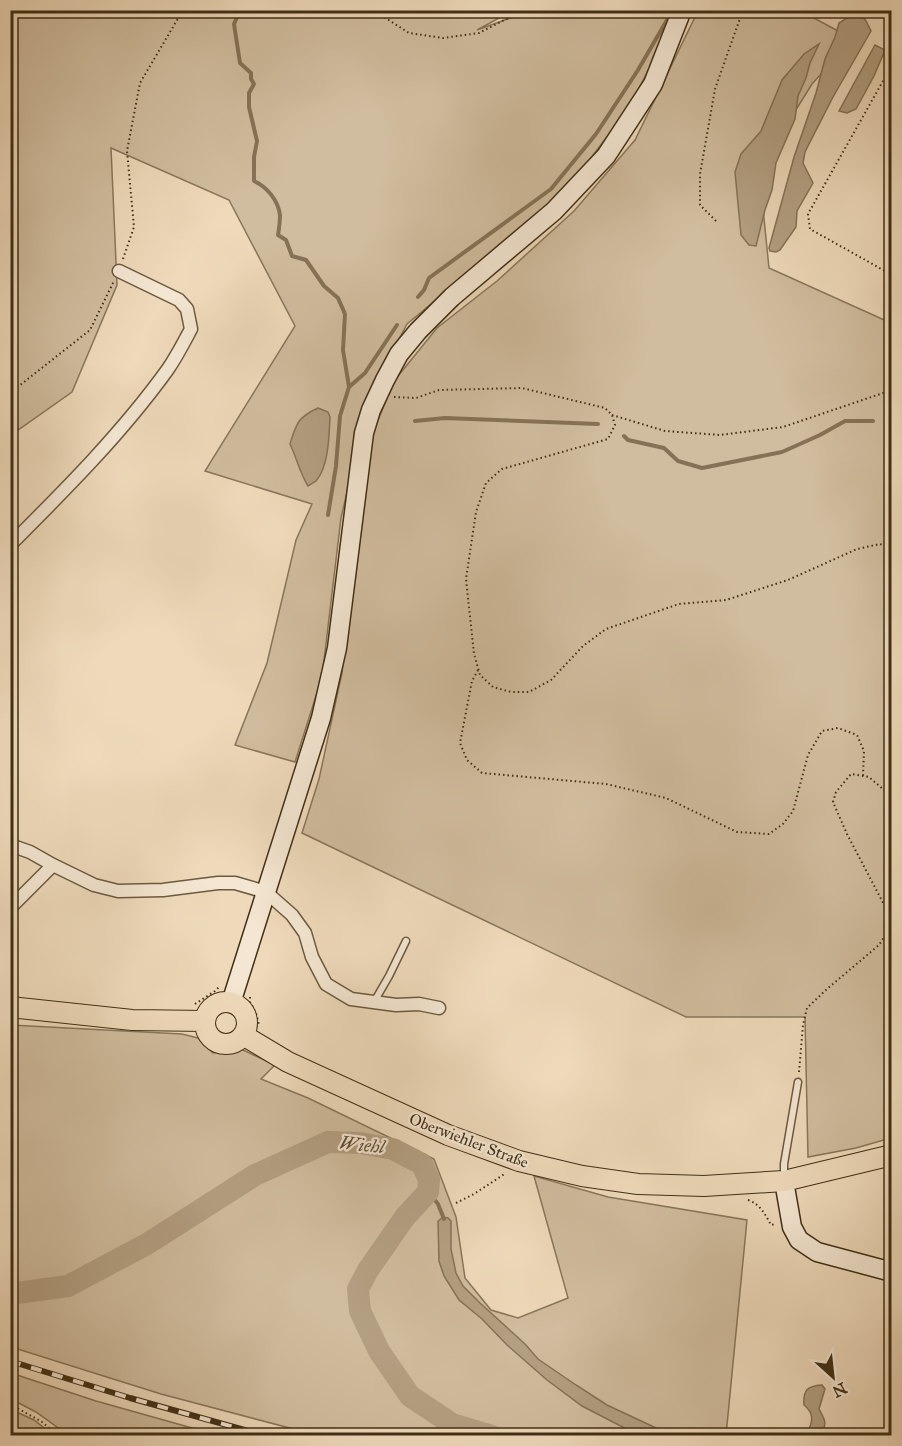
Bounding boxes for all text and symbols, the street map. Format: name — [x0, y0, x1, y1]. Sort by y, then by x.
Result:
street label: Oberwiehler Straße — [407, 1109, 531, 1172]
water label: Wiehl — [338, 1132, 388, 1159]
north arrow — [803, 1347, 863, 1407]
text: N — [829, 1378, 850, 1402]

